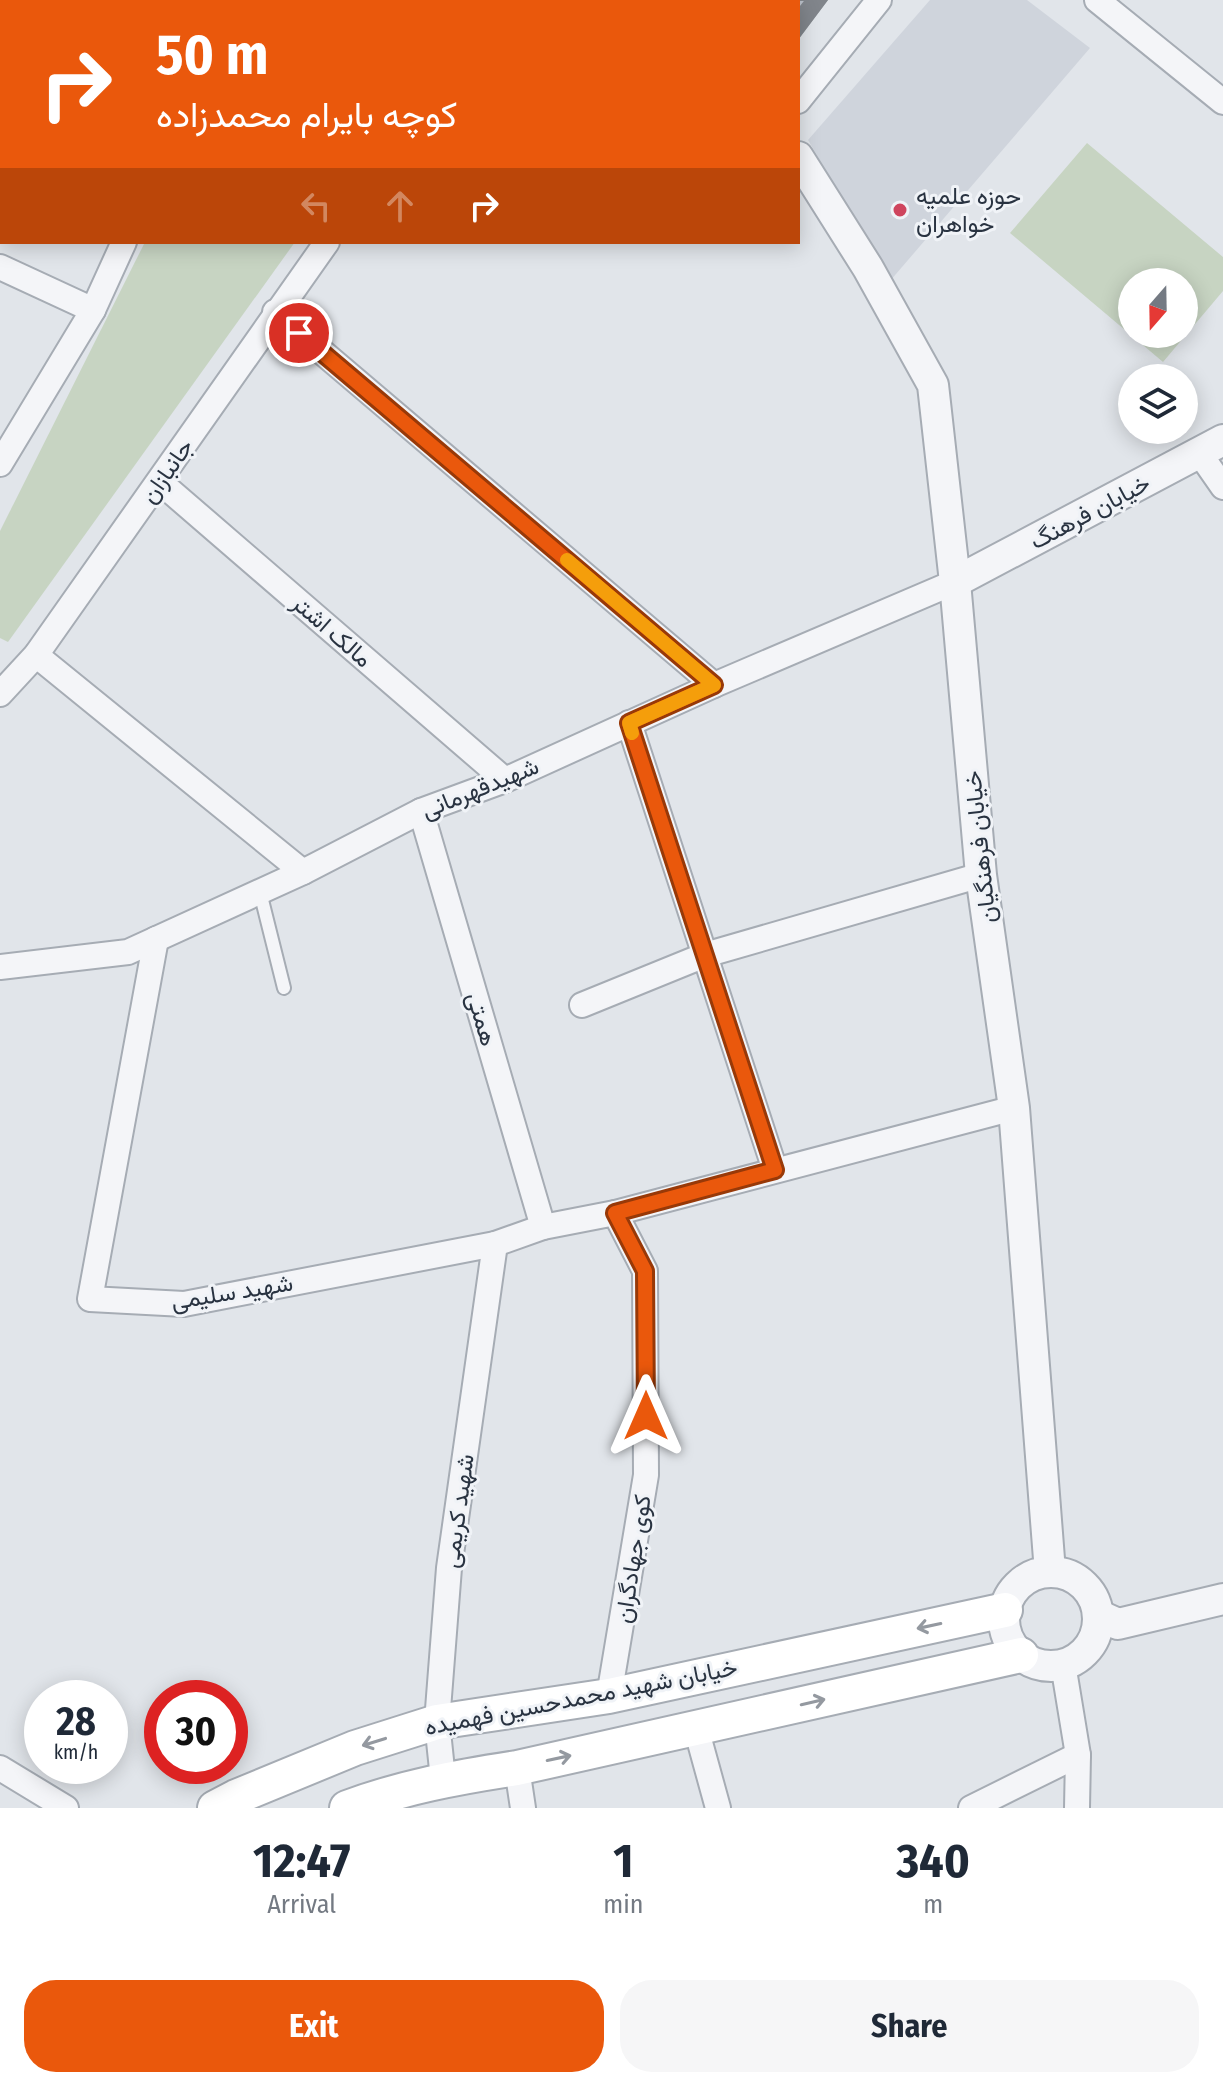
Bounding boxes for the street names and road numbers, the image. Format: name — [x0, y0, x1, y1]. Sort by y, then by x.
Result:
street label: جانبازان — [135, 433, 200, 509]
street label: خیابان فرهنگ — [1025, 469, 1155, 556]
street label: مالک اشتر — [285, 588, 378, 674]
street label: شهیدقهرمانی — [417, 752, 543, 825]
street label: خیابان فرهنگیان — [958, 769, 1003, 925]
street label: همتی — [461, 989, 503, 1049]
street label: شهید سلیمی — [169, 1269, 295, 1316]
street label: شهید کریمی — [436, 1452, 481, 1570]
street label: کوی جهادگران — [609, 1493, 658, 1625]
street label: خیابان شهید محمدحسین فهمیده — [422, 1653, 740, 1742]

